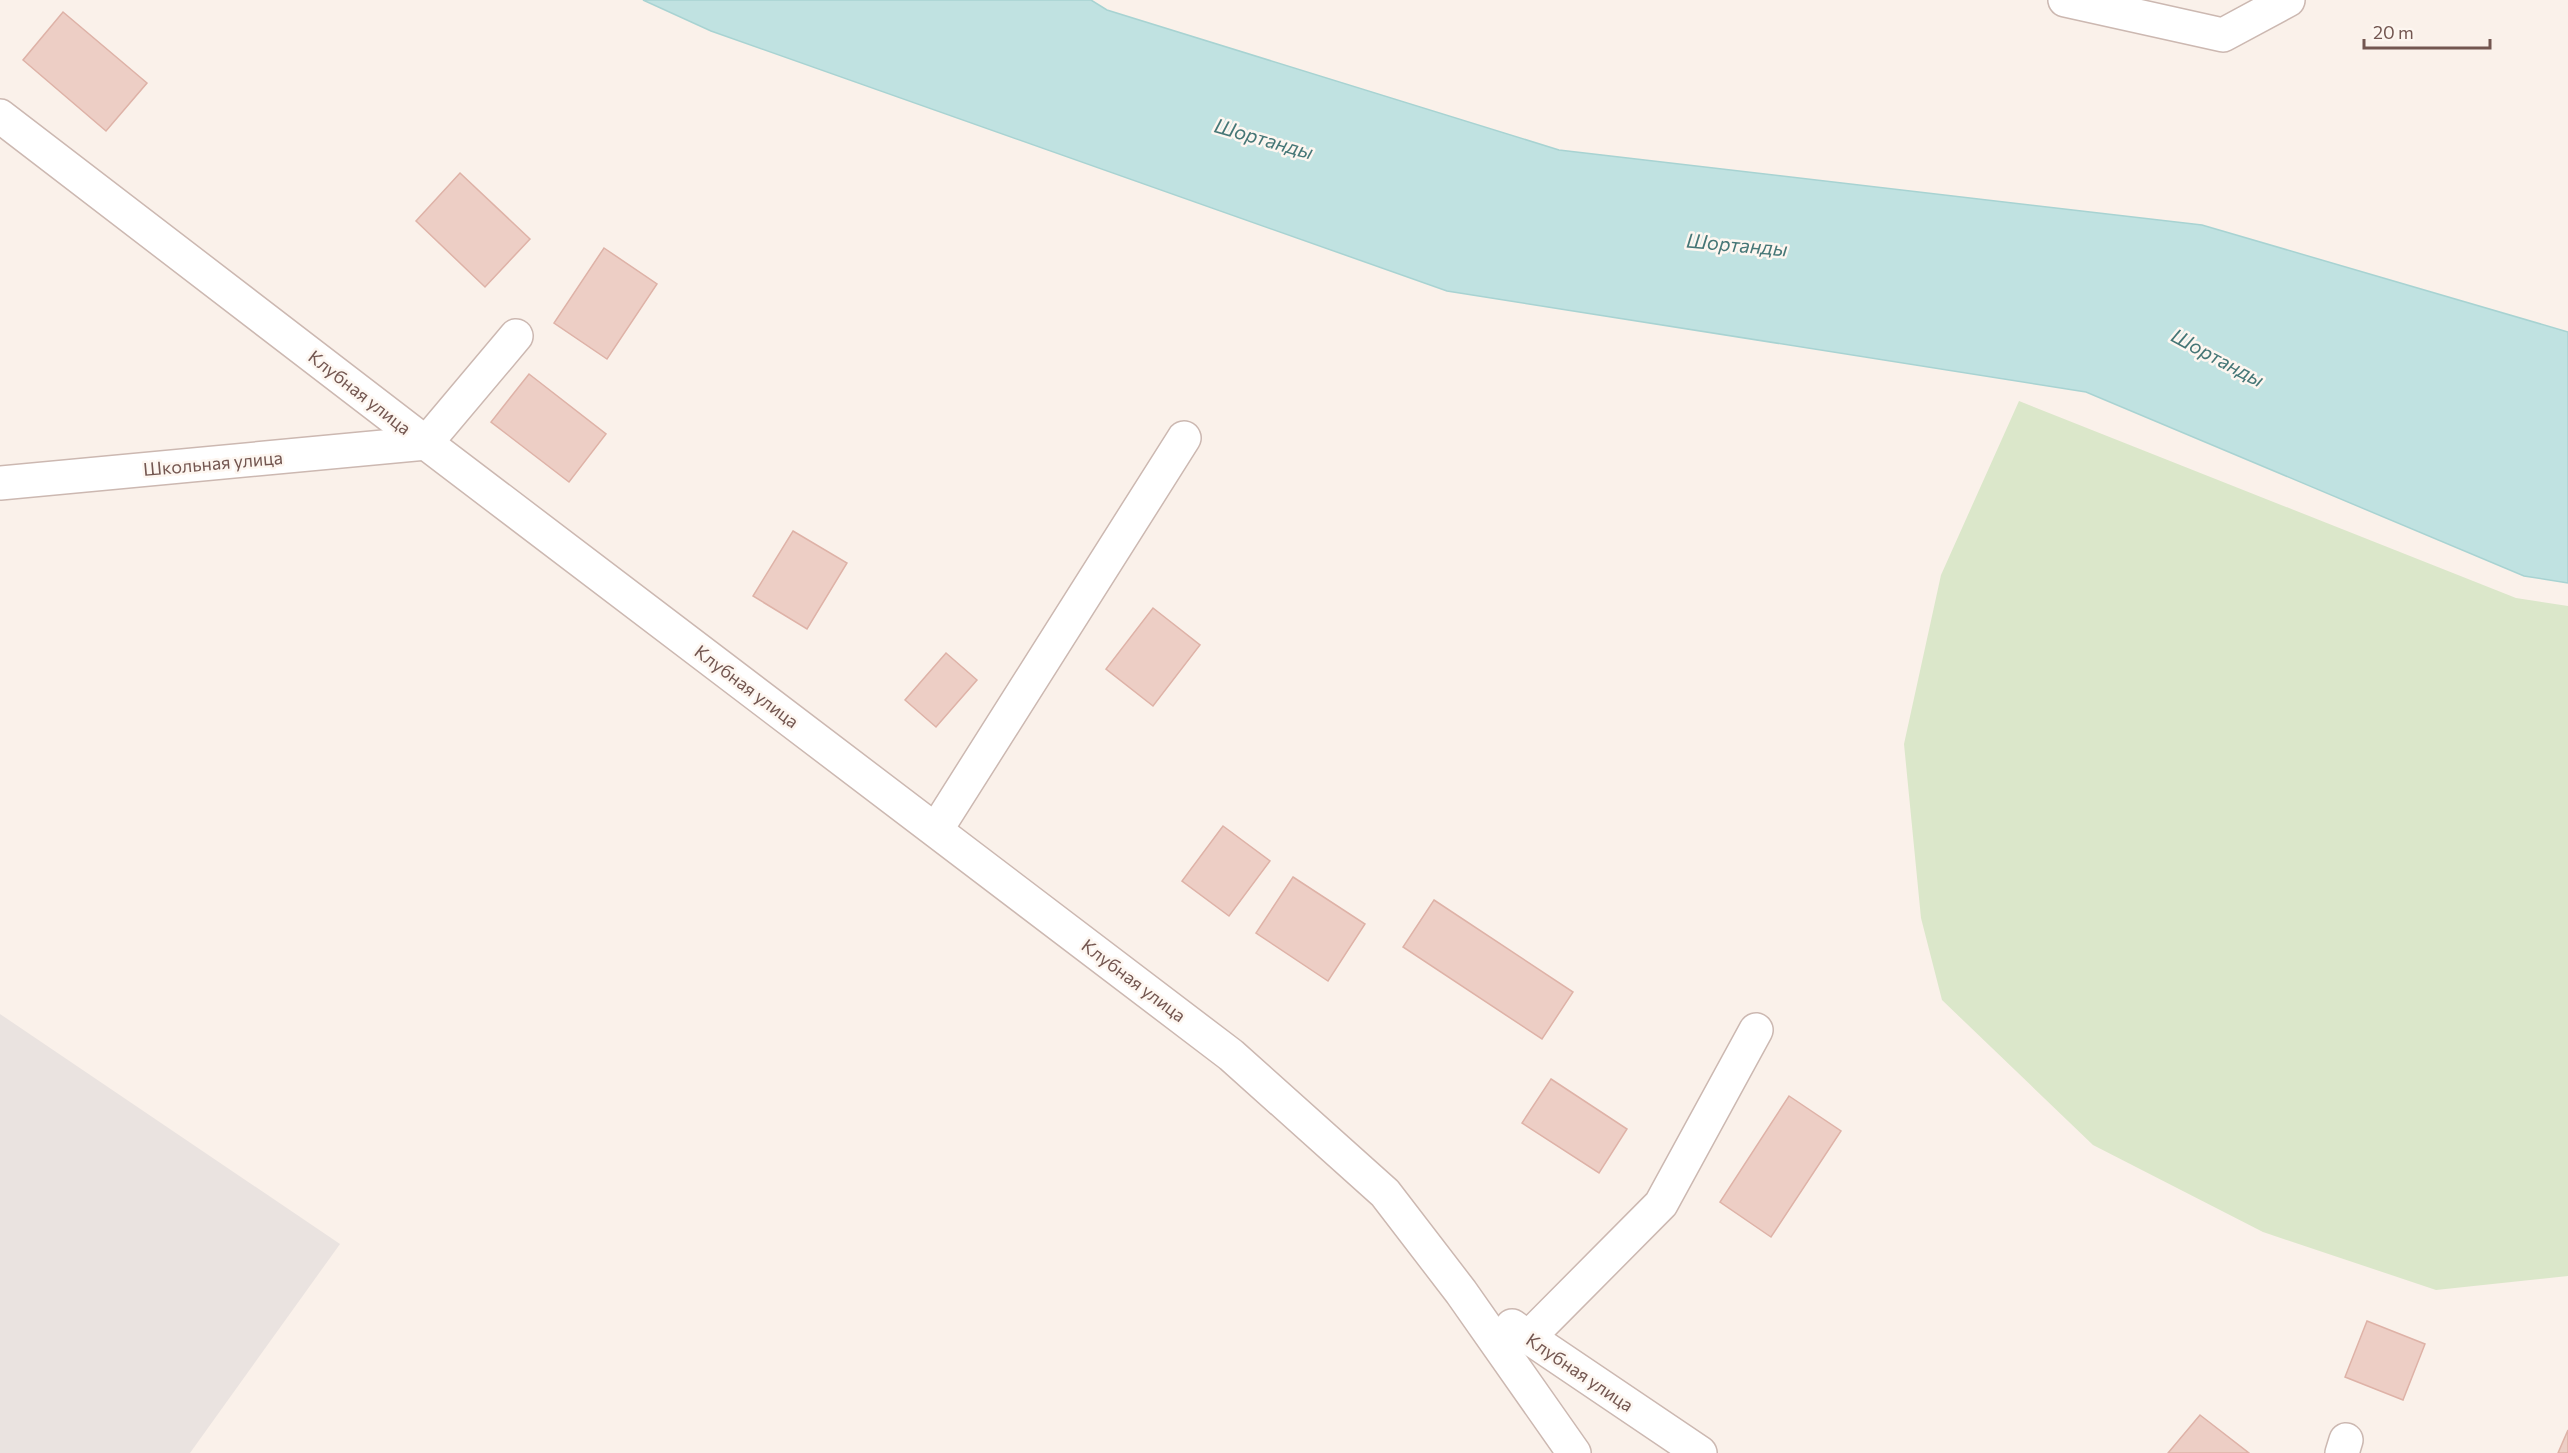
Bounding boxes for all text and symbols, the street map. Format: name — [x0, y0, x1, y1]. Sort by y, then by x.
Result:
scale bar — [2364, 12, 2490, 50]
text: 20 m — [2373, 21, 2414, 43]
water label: Шортанды — [1212, 112, 1316, 164]
water label: Шортанды — [1685, 228, 1789, 260]
water label: Шортанды — [2168, 323, 2268, 391]
street label: Клубная улица — [304, 345, 416, 439]
street label: Школьная улица — [142, 446, 284, 480]
street label: Клубная улица — [691, 640, 803, 732]
street label: Клубная улица — [1078, 934, 1190, 1026]
street label: Клубная улица — [1522, 1328, 1638, 1416]

